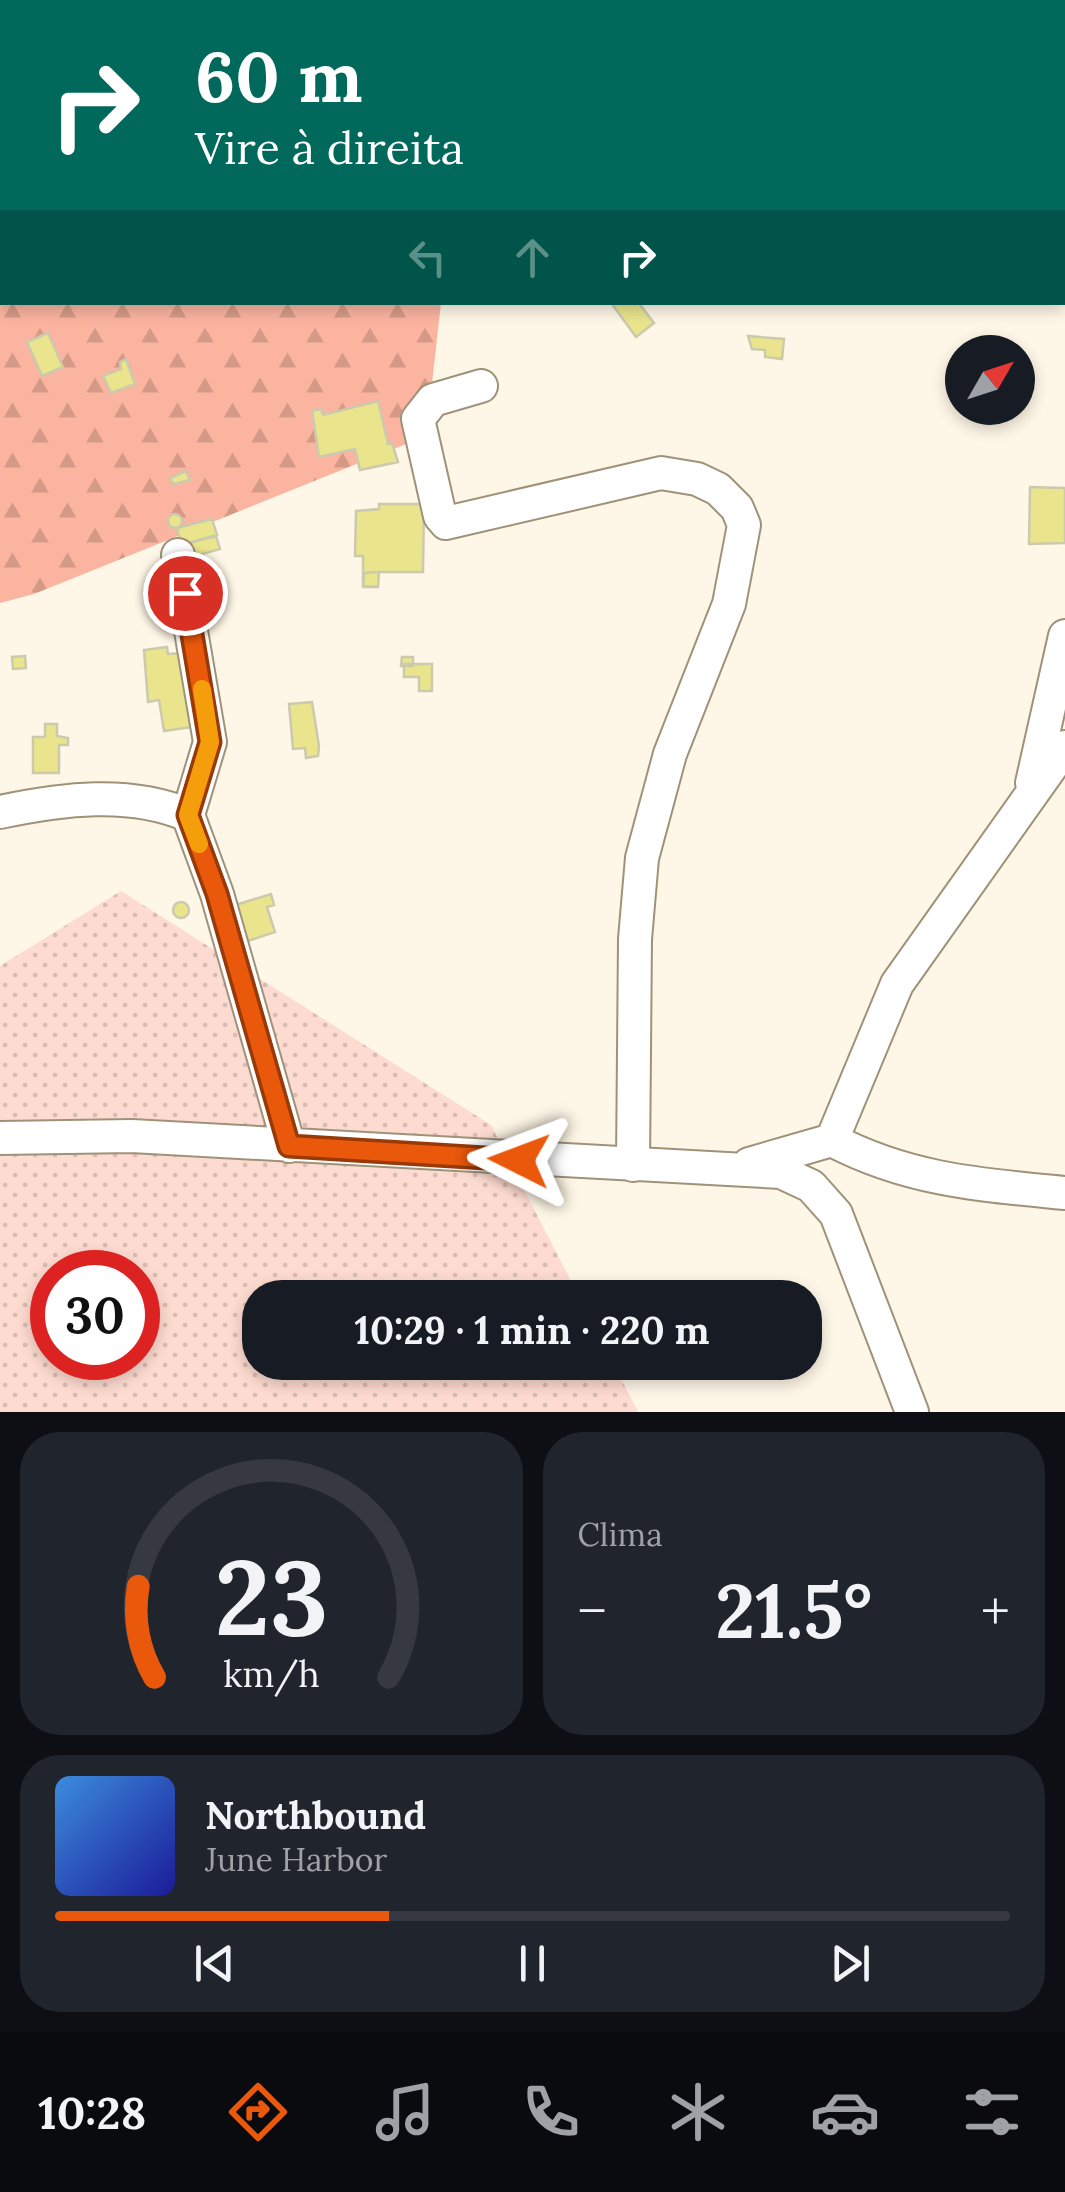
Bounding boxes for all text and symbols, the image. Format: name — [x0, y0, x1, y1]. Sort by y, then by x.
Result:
text: 60 m — [195, 32, 363, 121]
icon: right — [30, 40, 160, 170]
text: Vire à direita — [195, 119, 464, 176]
icon: left — [400, 230, 455, 285]
icon: ahead — [505, 230, 560, 285]
icon: right — [610, 230, 665, 285]
north arrow — [945, 335, 1035, 425]
map controls — [945, 335, 1035, 425]
pin — [143, 551, 228, 636]
icon: arrive — [158, 566, 213, 621]
position arrow — [467, 1108, 571, 1212]
speed limit sign: 30 — [30, 1250, 160, 1380]
text: 10:29 · 1 min · 220 m — [354, 1306, 710, 1354]
text: Clima — [578, 1514, 663, 1555]
text: 23 — [214, 1530, 328, 1663]
text: 21.5° — [715, 1563, 872, 1659]
text: − — [578, 1576, 607, 1646]
text: + — [981, 1576, 1010, 1646]
text: km/h — [223, 1651, 320, 1697]
text: Northbound — [205, 1791, 426, 1839]
text: June Harbor — [205, 1839, 387, 1880]
icon: previous — [187, 1936, 242, 1991]
icon: pause — [505, 1936, 560, 1991]
icon: next — [823, 1936, 878, 1991]
icon: directions — [223, 2077, 293, 2147]
icon: music — [370, 2077, 440, 2147]
icon: phone — [516, 2077, 586, 2147]
icon: climate — [663, 2077, 733, 2147]
icon: car — [810, 2077, 880, 2147]
icon: filters — [957, 2077, 1027, 2147]
text: 10:28 — [38, 2084, 146, 2141]

